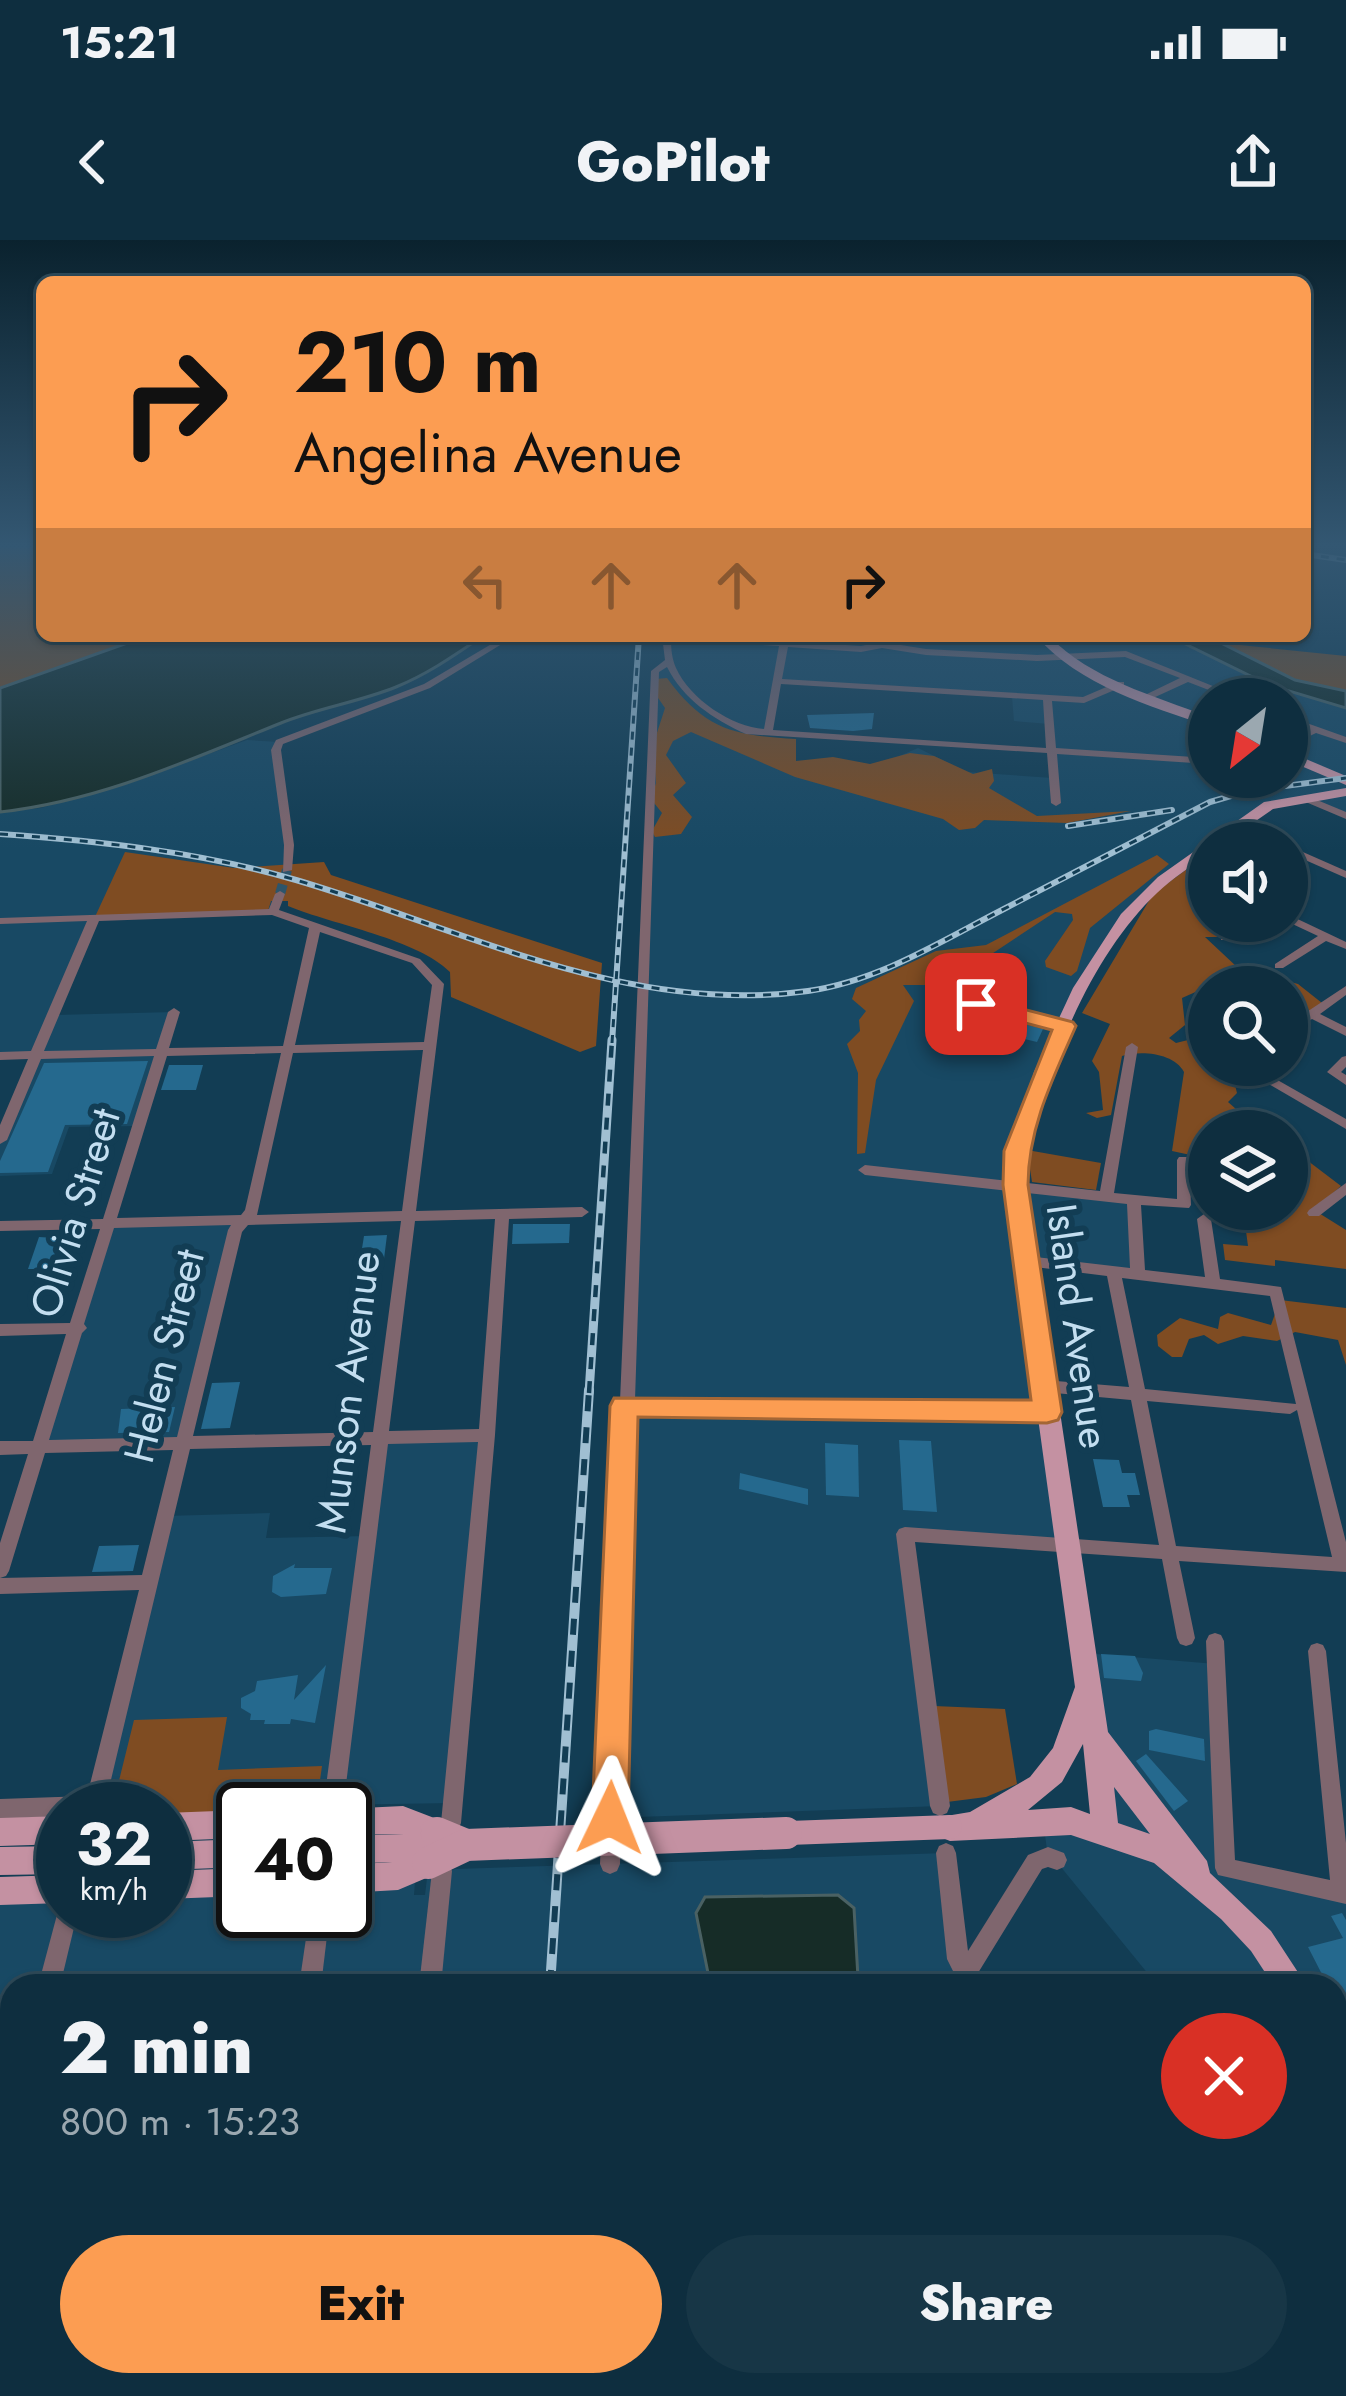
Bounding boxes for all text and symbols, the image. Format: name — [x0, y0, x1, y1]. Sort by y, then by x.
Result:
text: 15:21 — [60, 10, 179, 75]
text: GoPilot — [576, 123, 770, 201]
icon: back — [60, 129, 126, 195]
icon: share — [1220, 129, 1286, 195]
text: 210 m — [294, 302, 542, 424]
icon: right — [96, 324, 252, 480]
text: Angelina Avenue — [294, 414, 682, 492]
icon: left — [452, 552, 518, 618]
icon: ahead — [578, 552, 644, 618]
icon: ahead — [704, 552, 770, 618]
icon: right — [830, 552, 896, 618]
north arrow — [1188, 678, 1308, 798]
map controls — [1188, 678, 1308, 1230]
button: sound — [1188, 822, 1308, 942]
pin — [925, 953, 1027, 1055]
button: search — [1188, 966, 1308, 1086]
icon: arrive — [943, 971, 1009, 1037]
street label: Olivia Street — [14, 1101, 136, 1325]
button: layers — [1188, 1110, 1308, 1230]
street label: Island Avenue — [1031, 1200, 1125, 1452]
street label: Helen Street — [108, 1243, 220, 1469]
street label: Munson Avenue — [300, 1248, 396, 1536]
position arrow — [547, 1755, 673, 1881]
speed limit sign: 40 — [216, 1782, 372, 1938]
text: 32 — [76, 1801, 152, 1888]
text: km/h — [80, 1868, 148, 1911]
text: 2 min — [60, 1996, 253, 2100]
button: close — [1161, 2013, 1287, 2139]
text: 800 m · 15:23 — [60, 2093, 300, 2150]
button: Exit — [60, 2235, 662, 2373]
button: Share — [686, 2235, 1287, 2373]

